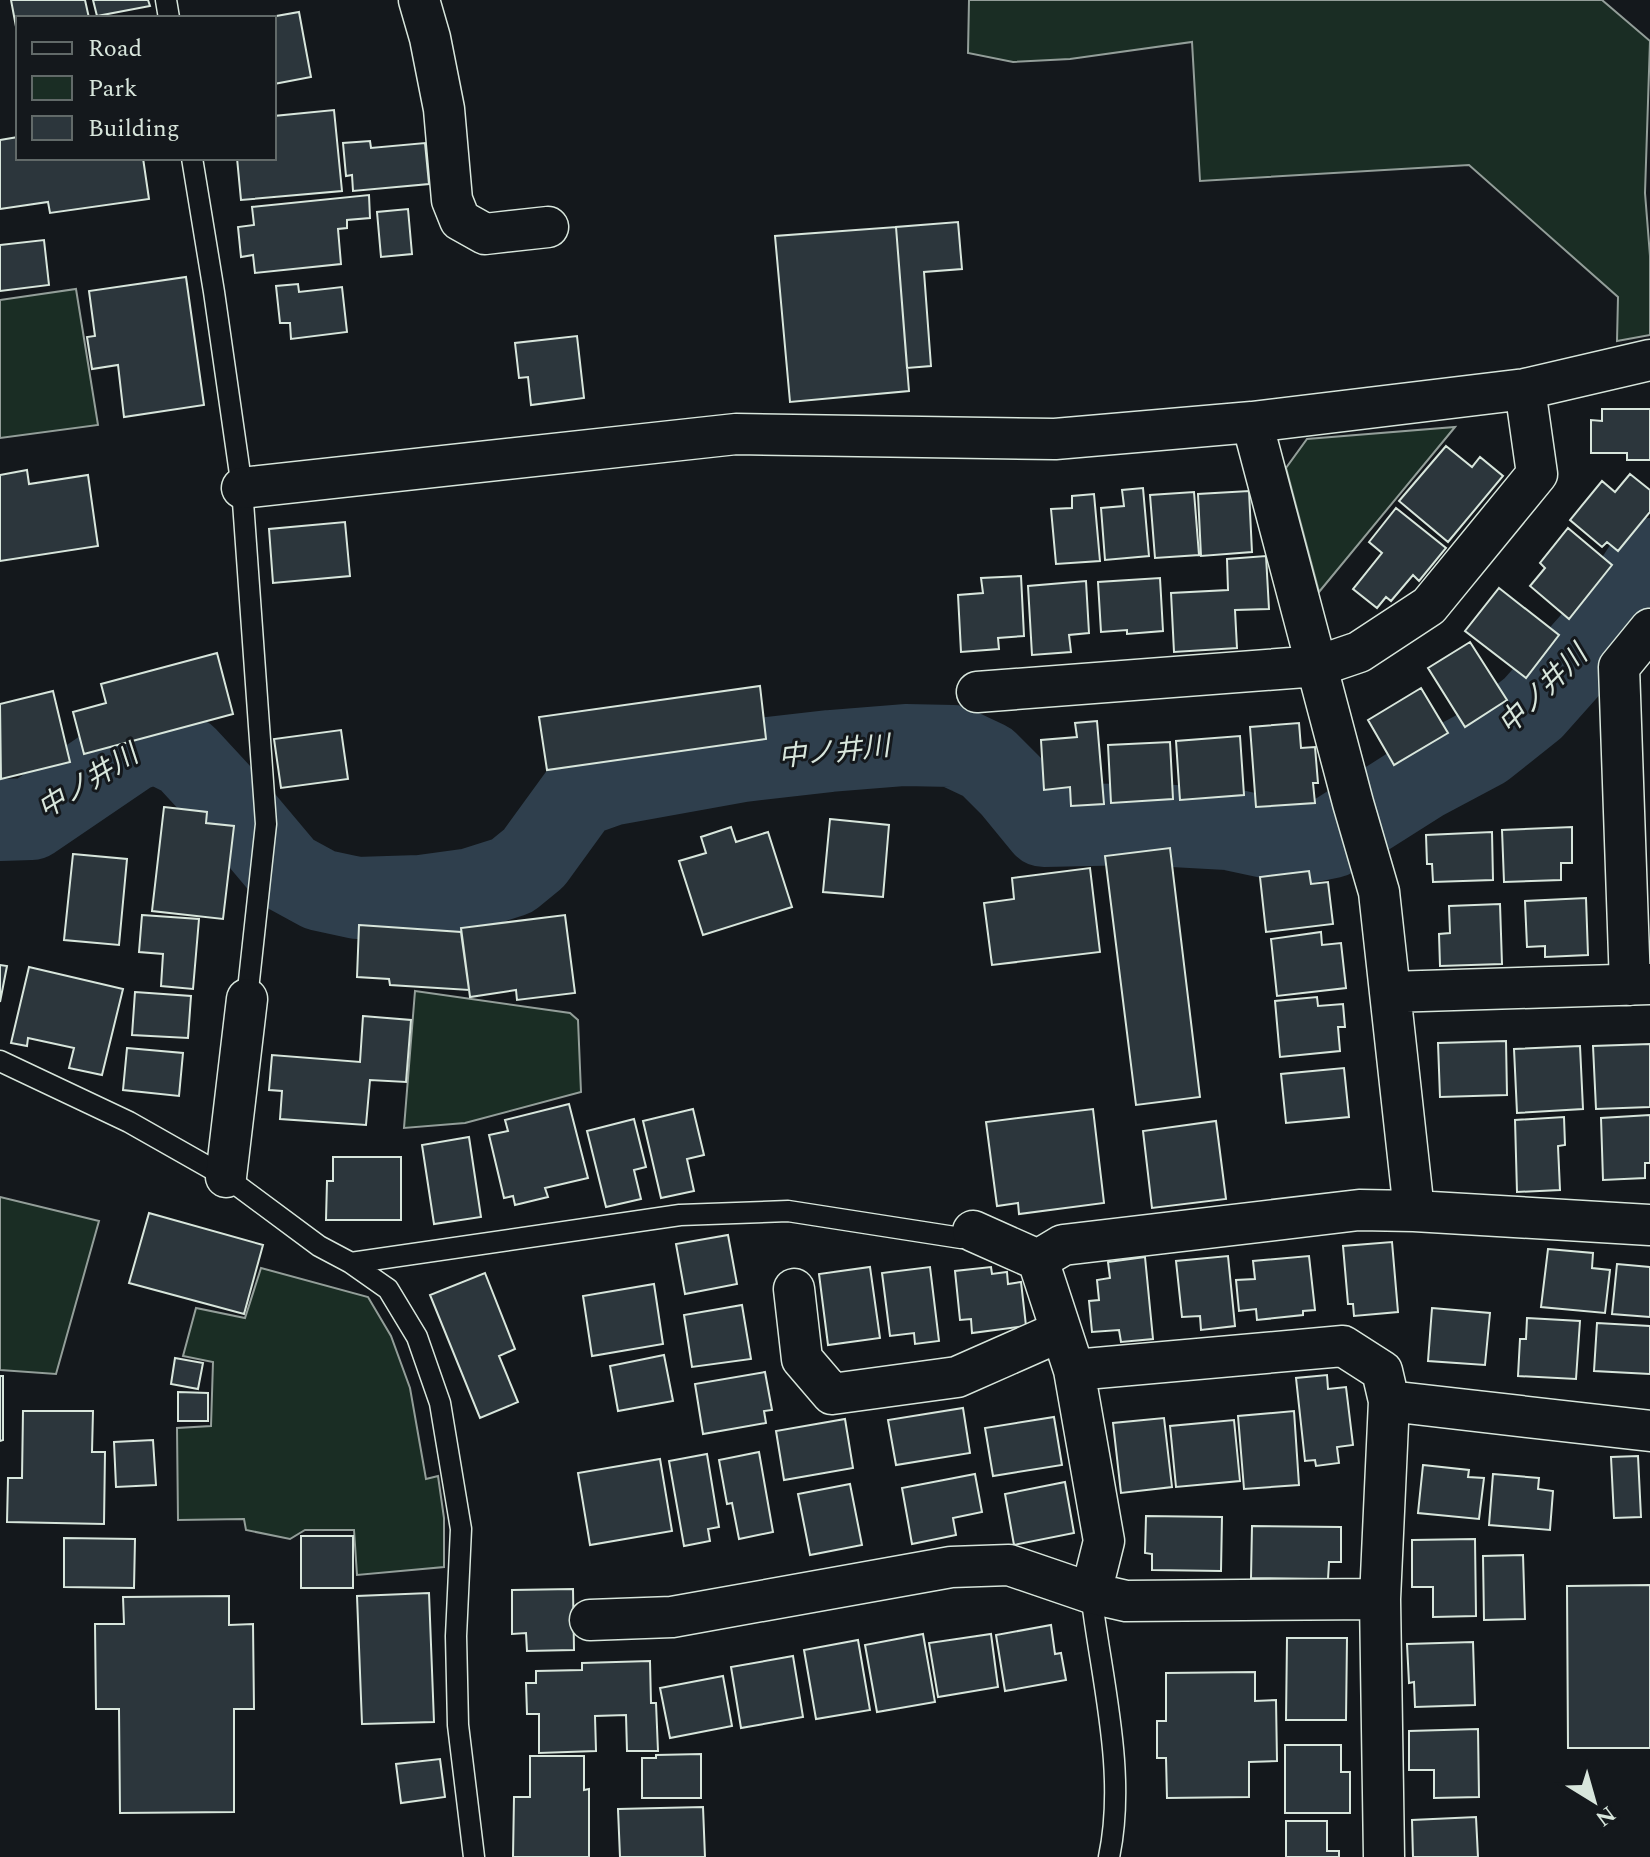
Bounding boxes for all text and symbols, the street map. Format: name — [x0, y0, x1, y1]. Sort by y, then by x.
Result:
legend — [16, 16, 276, 160]
text: Road — [88, 31, 142, 67]
text: Park — [88, 71, 138, 107]
text: Building — [88, 111, 180, 147]
water label: 中ノ井川 — [1488, 633, 1600, 745]
water label: 中ノ井川 — [776, 724, 895, 779]
water label: 中ノ井川 — [29, 733, 149, 830]
north arrow — [1554, 1761, 1634, 1841]
text: N — [1588, 1797, 1622, 1834]

